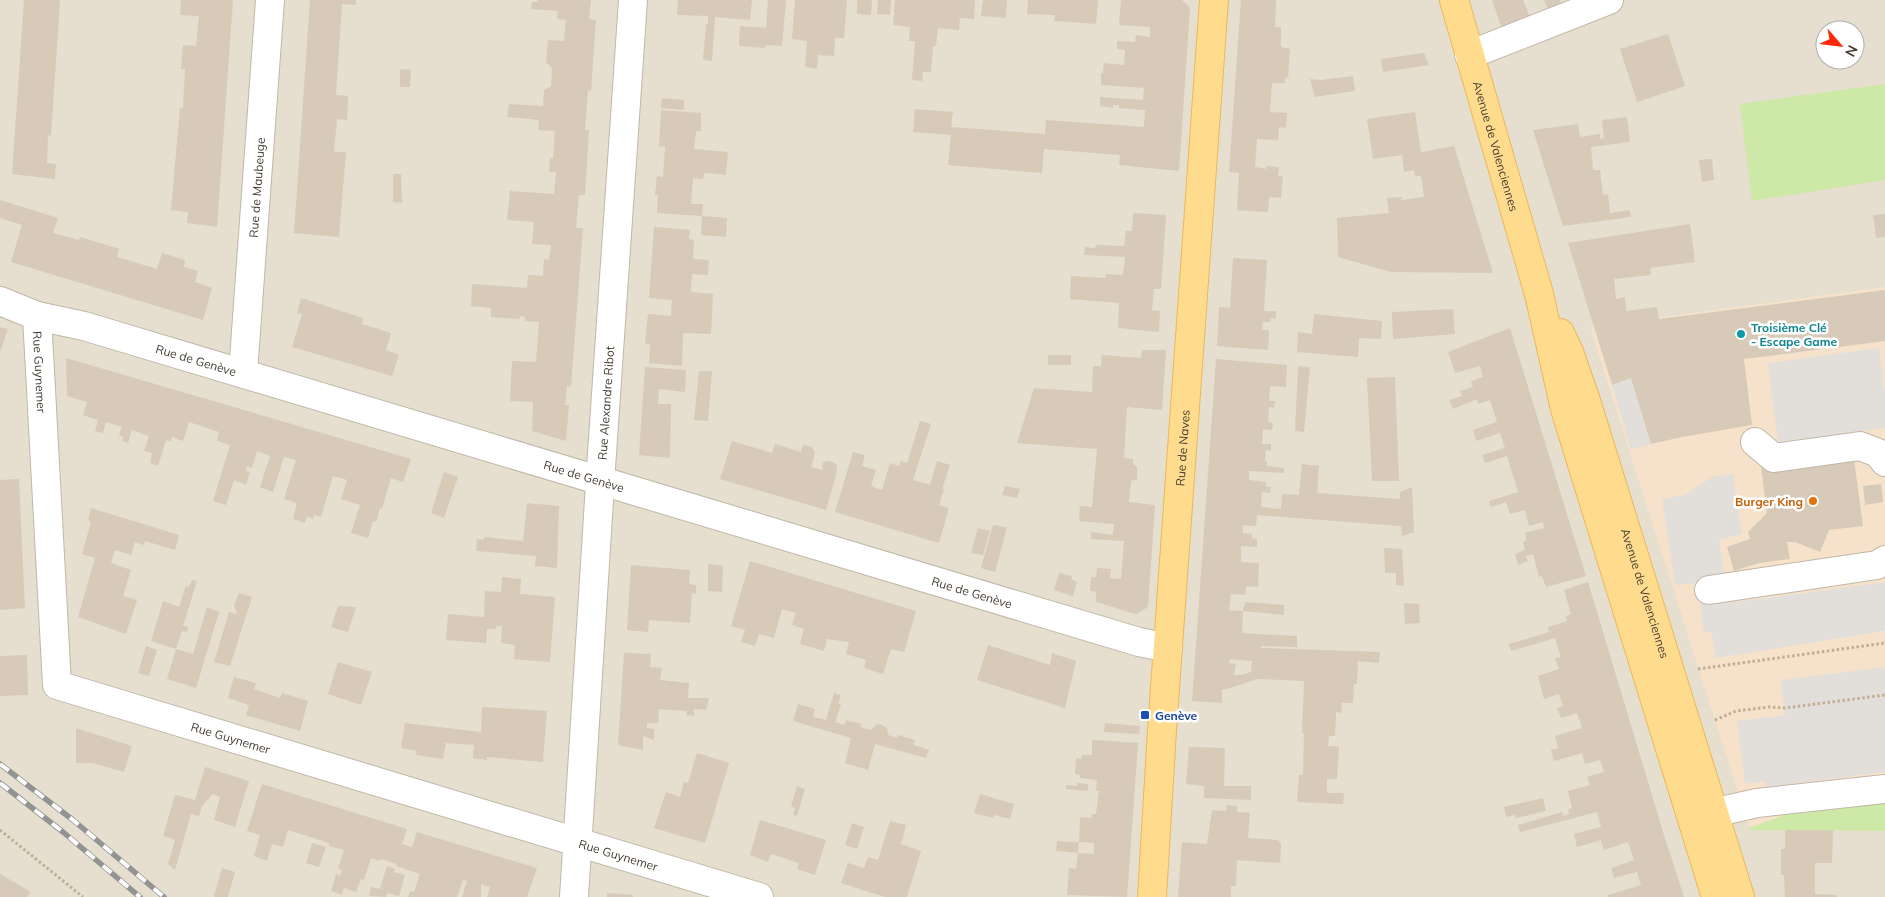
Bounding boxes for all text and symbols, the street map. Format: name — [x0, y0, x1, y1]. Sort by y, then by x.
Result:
north arrow — [1815, 20, 1865, 70]
text: N — [1841, 42, 1862, 60]
street label: Avenue de Valenciennes — [1470, 79, 1522, 213]
street label: Rue de Maubeuge — [245, 137, 268, 238]
place label: Troisième Clé - Escape Game — [1751, 320, 1838, 349]
marker: Troisième Clé - Escape Game — [1735, 328, 1747, 340]
street label: Rue Guynemer — [30, 331, 50, 414]
street label: Rue de Genève — [154, 340, 238, 379]
street label: Rue Alexandre Ribot — [594, 345, 617, 461]
street label: Rue de Naves — [1172, 409, 1192, 487]
street label: Rue de Genève — [542, 457, 626, 495]
place label: Burger King — [1735, 494, 1803, 509]
marker: Burger King — [1807, 495, 1819, 507]
street label: Avenue de Valenciennes — [1618, 526, 1673, 660]
street label: Rue de Genève — [930, 573, 1014, 611]
place label: Genève — [1155, 708, 1198, 723]
marker: Genève — [1139, 709, 1151, 721]
street label: Rue Guynemer — [189, 718, 273, 757]
street label: Rue Guynemer — [577, 836, 660, 874]

